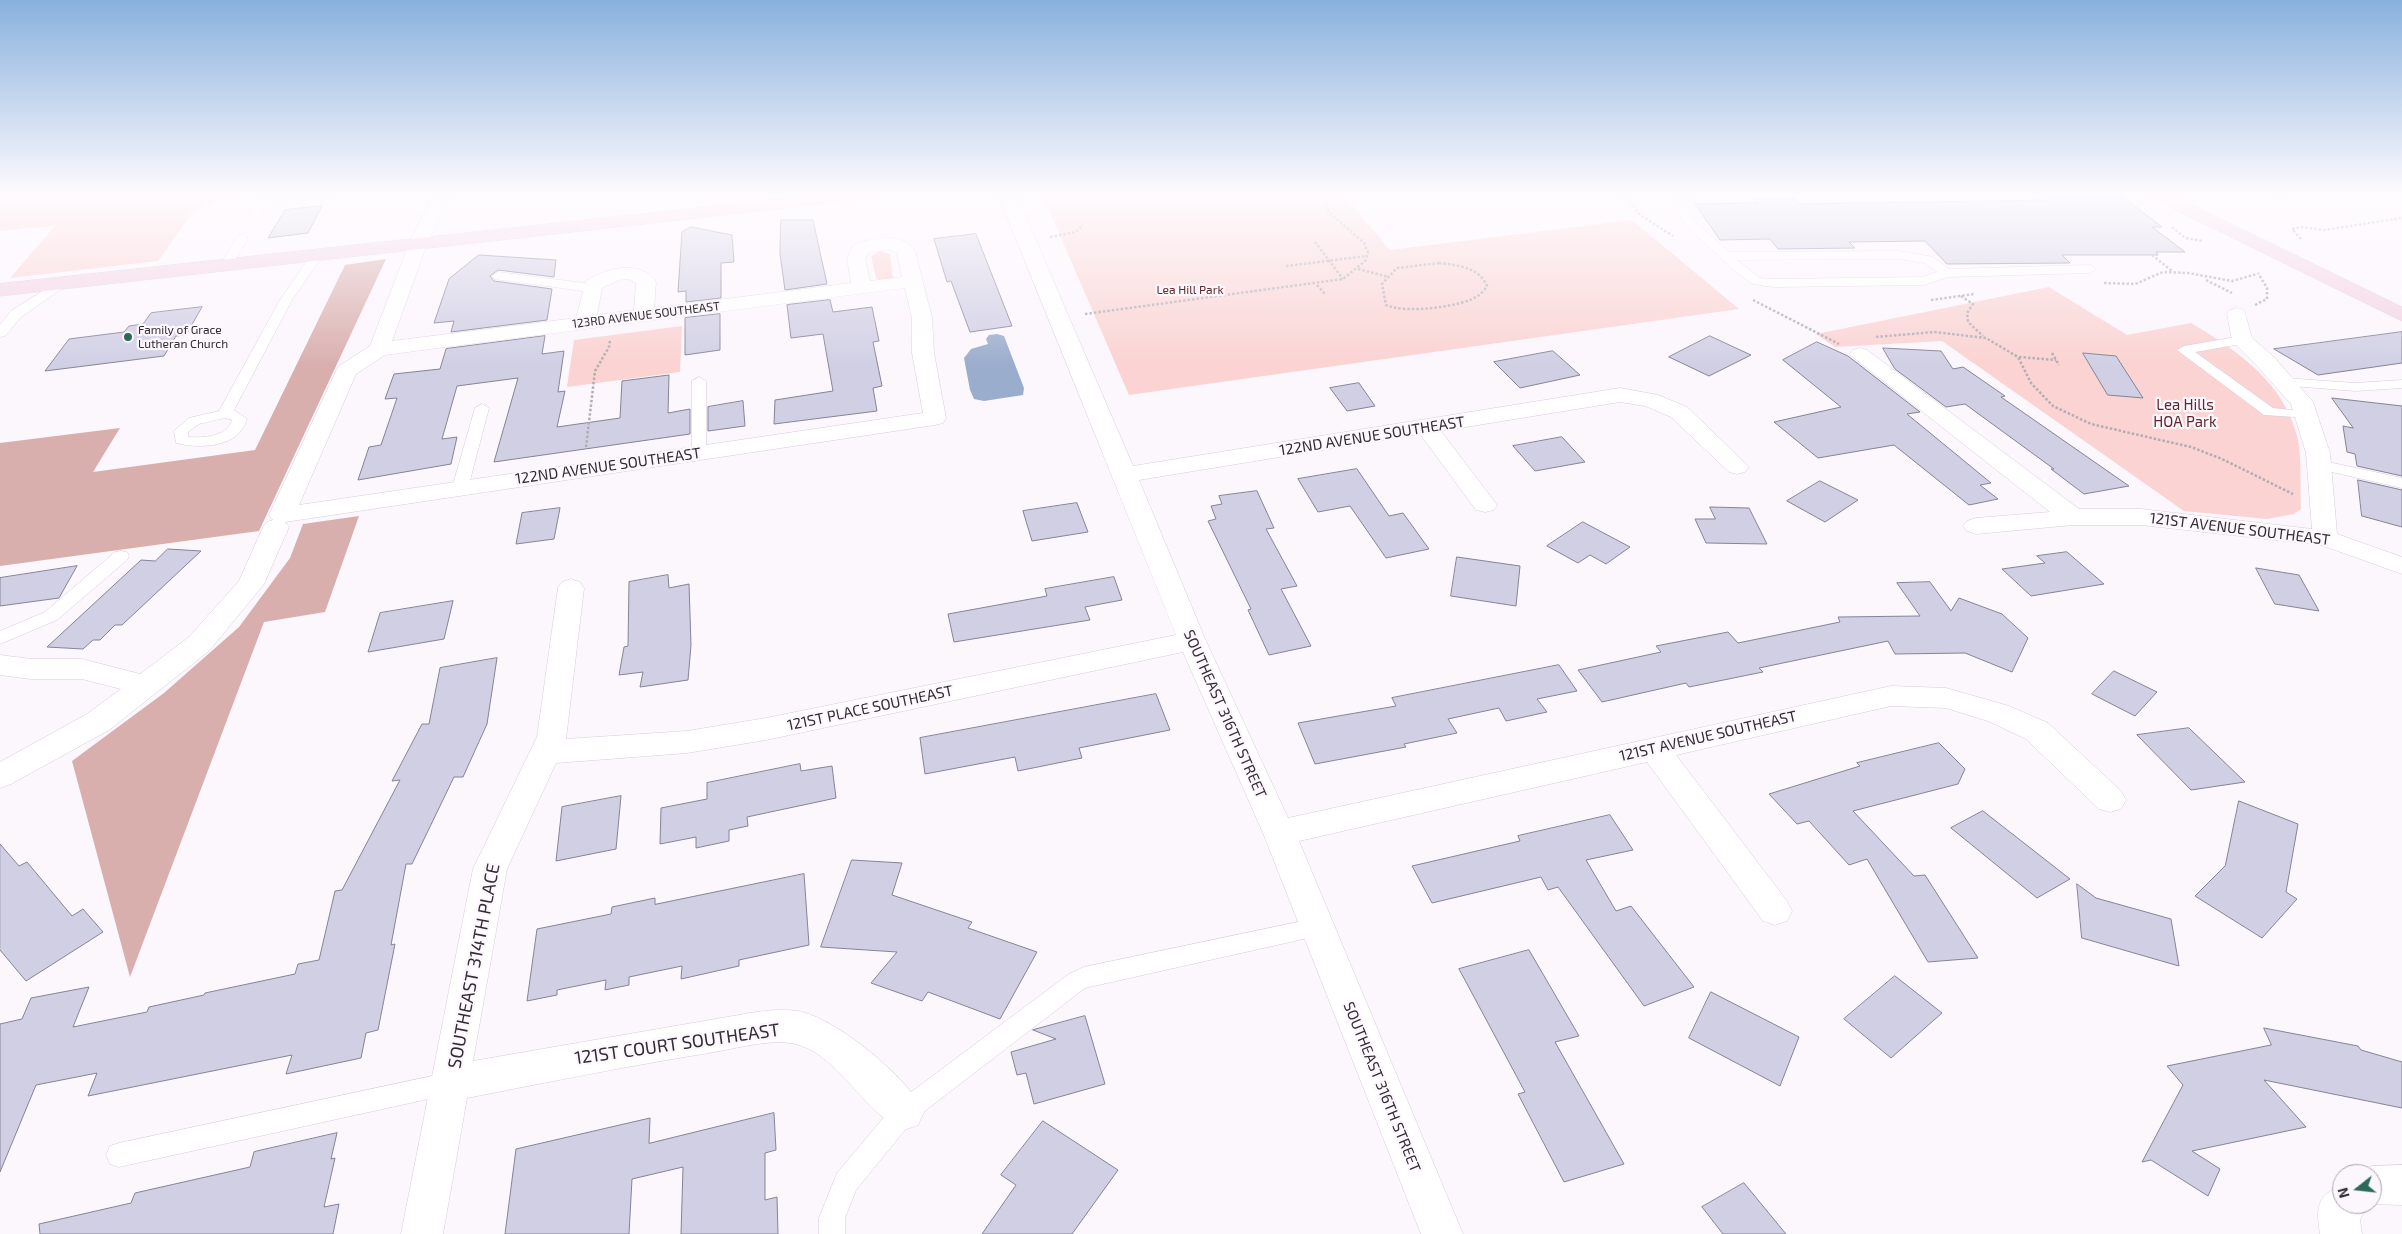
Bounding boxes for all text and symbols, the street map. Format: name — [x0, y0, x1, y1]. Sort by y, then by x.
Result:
park label: Lea Hill Park — [1156, 283, 1224, 297]
street label: 123RD AVENUE SOUTHEAST — [571, 299, 721, 331]
place label: Family of Grace Lutheran Church — [138, 323, 228, 351]
marker: Family of Grace Lutheran Church — [122, 331, 134, 343]
park label: Lea Hills HOA Park — [2153, 396, 2217, 431]
street label: 122ND AVENUE SOUTHEAST — [1278, 412, 1466, 460]
street label: 122ND AVENUE SOUTHEAST — [514, 444, 702, 488]
street label: 121ST AVENUE SOUTHEAST — [2149, 509, 2331, 549]
street label: SOUTHEAST 316TH STREET — [1180, 627, 1270, 801]
street label: 121ST PLACE SOUTHEAST — [785, 682, 955, 734]
street label: 121ST AVENUE SOUTHEAST — [1618, 707, 1798, 765]
street label: SOUTHEAST 314TH PLACE — [444, 862, 504, 1070]
street label: SOUTHEAST 316TH STREET — [1340, 999, 1424, 1175]
street label: 121ST COURT SOUTHEAST — [573, 1019, 781, 1069]
north arrow — [2332, 1164, 2382, 1214]
text: N — [2333, 1186, 2353, 1200]

